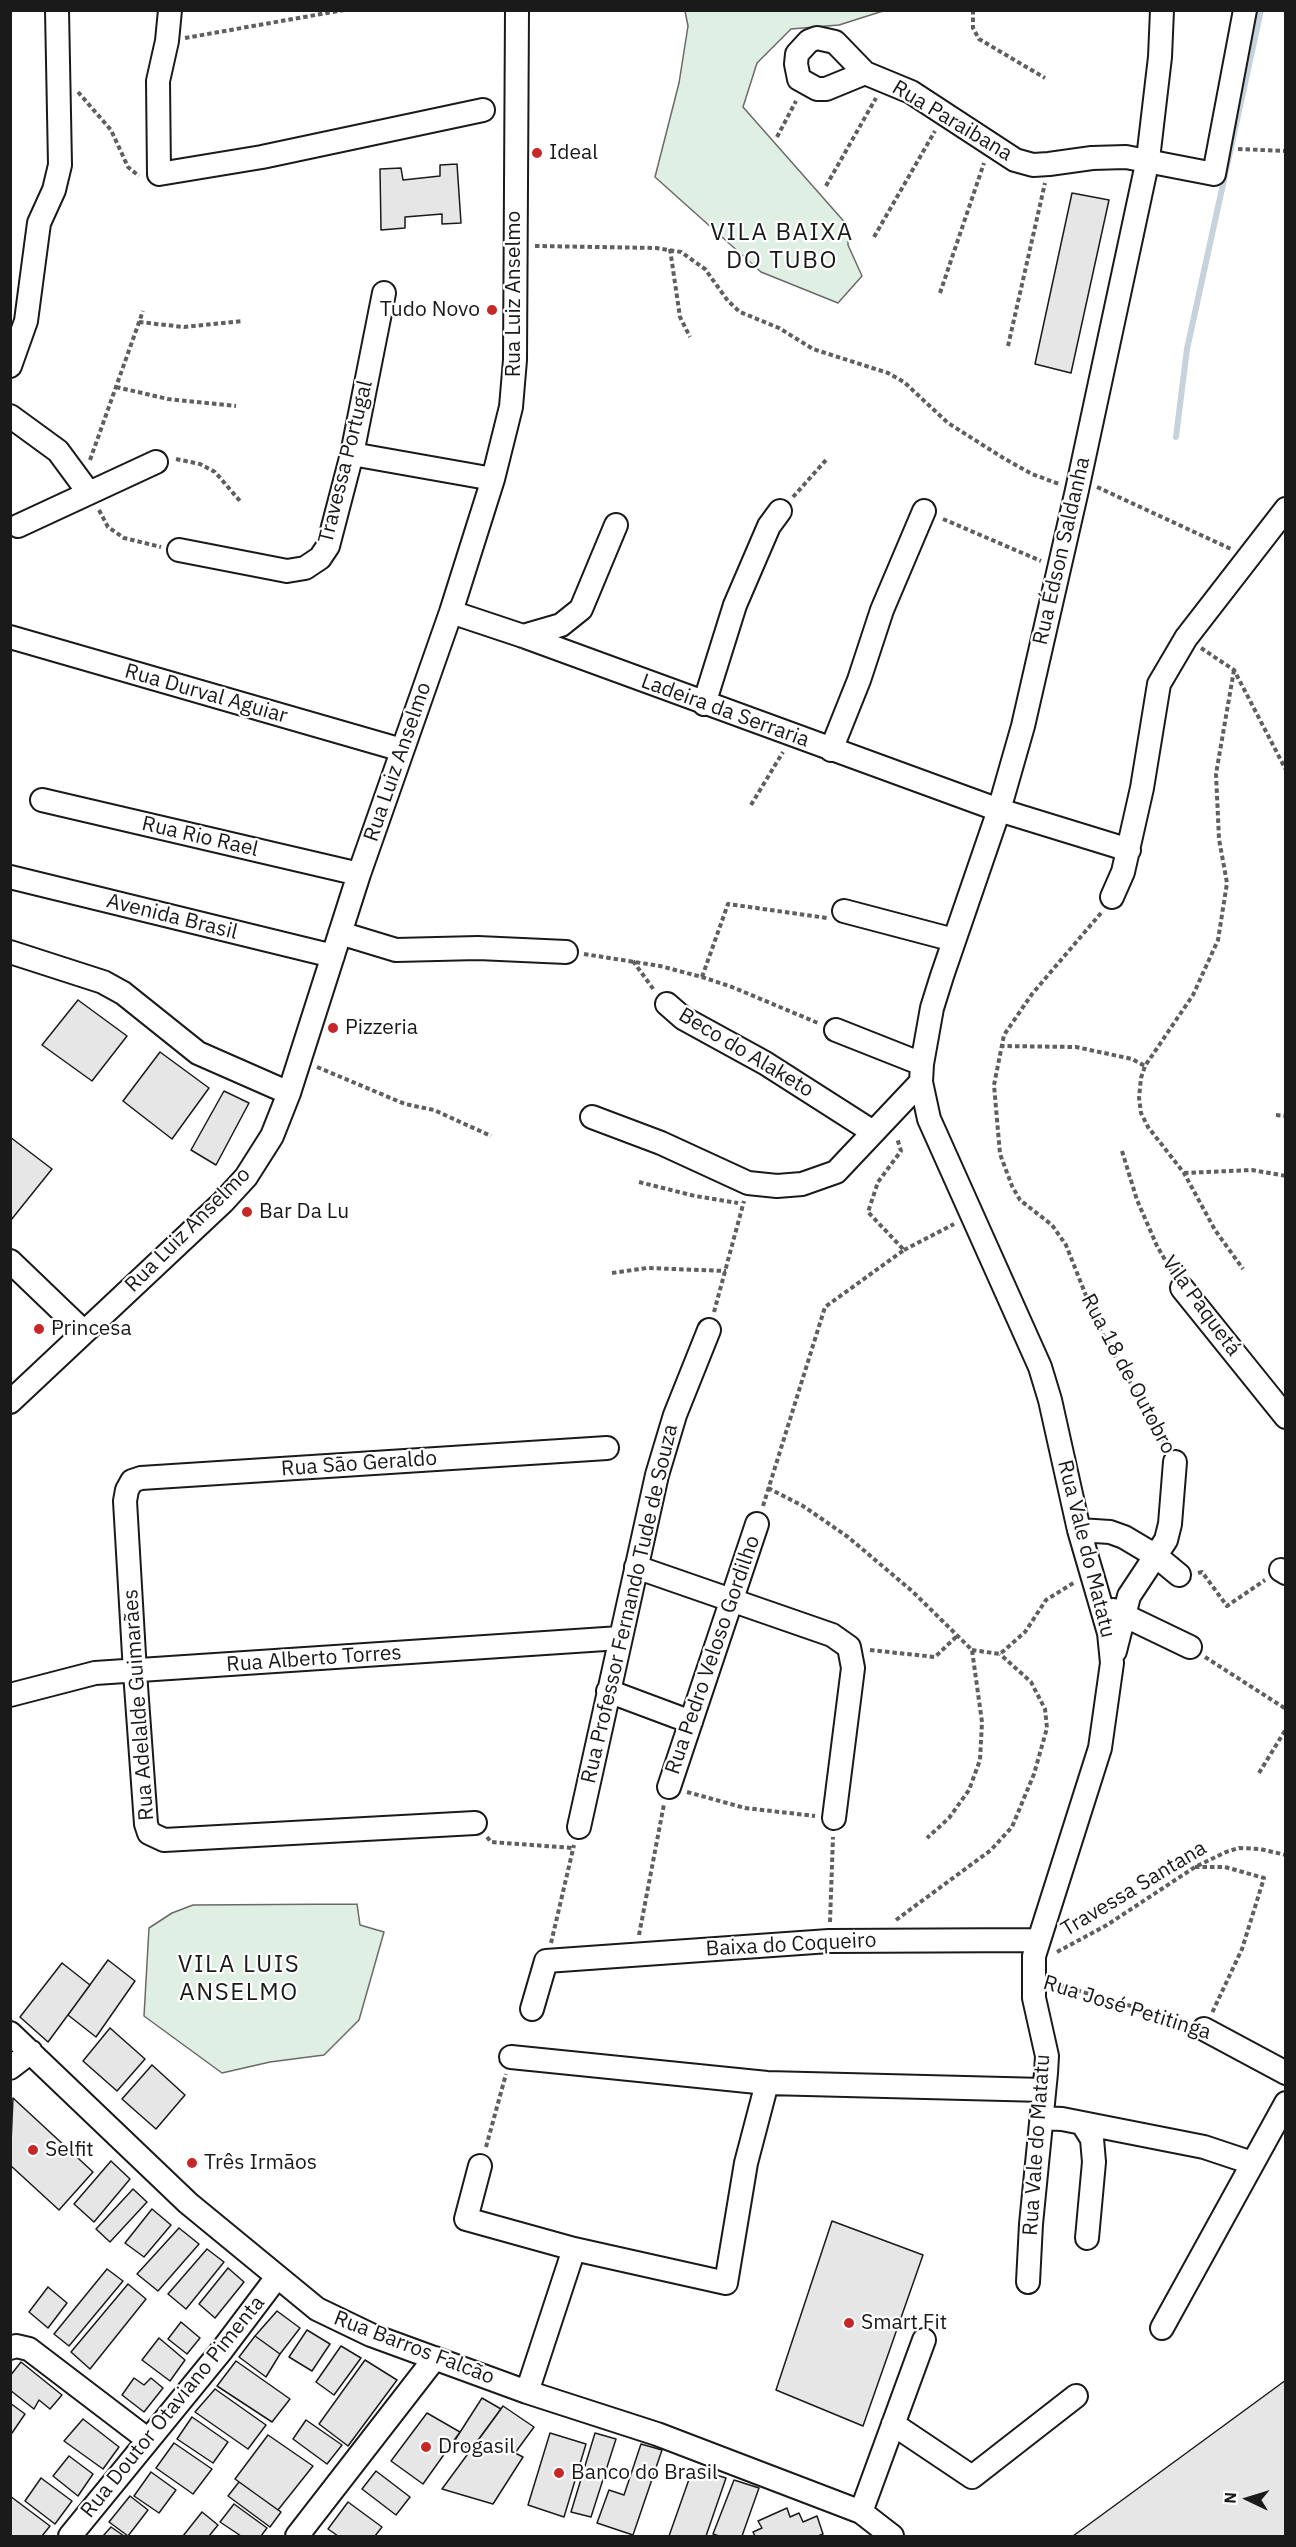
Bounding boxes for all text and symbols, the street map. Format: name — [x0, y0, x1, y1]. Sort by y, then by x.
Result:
street label: Rua Paraibana — [887, 75, 1017, 167]
place label: Ideal — [549, 140, 598, 166]
marker: Ideal — [530, 146, 544, 160]
street label: Rua Luiz Anselmo — [501, 211, 527, 377]
district label: VILA BAIXA DO TUBO — [710, 219, 854, 275]
place label: Tudo Novo — [380, 297, 480, 323]
marker: Tudo Novo — [485, 303, 499, 317]
street label: Travessa Portugal — [314, 378, 378, 546]
street label: Rua Édson Saldanha — [1028, 455, 1096, 647]
street label: Rua Durval Aguiar — [122, 659, 290, 729]
street label: Ladeira da Serraria — [637, 669, 813, 753]
street label: Rua Luiz Anselmo — [359, 679, 437, 845]
street label: Rua Rio Rael — [139, 811, 261, 863]
street label: Avenida Brasil — [104, 889, 240, 945]
street label: Beco do Alaketo — [674, 1003, 818, 1103]
place label: Pizzeria — [345, 1015, 418, 1041]
marker: Pizzeria — [326, 1021, 340, 1035]
street label: Rua Luiz Anselmo — [120, 1162, 256, 1298]
place label: Bar Da Lu — [259, 1199, 349, 1225]
marker: Bar Da Lu — [240, 1205, 254, 1219]
street label: Vila Paquetá — [1156, 1251, 1246, 1361]
street label: Rua 18 de Outobro — [1075, 1290, 1181, 1458]
place label: Princesa — [51, 1316, 132, 1342]
marker: Princesa — [32, 1322, 46, 1336]
street label: Rua Professor Fernando Tude de Souza — [576, 1422, 684, 1786]
street label: Rua Sāo Geraldo — [280, 1446, 438, 1482]
street label: Rua Vale do Matatu — [1052, 1458, 1120, 1640]
street label: Rua Pedro Veloso Gordilho — [660, 1532, 766, 1778]
street label: Rua Adelalde Guimarães — [118, 1588, 160, 1822]
street label: Rua Alberto Torres — [225, 1640, 403, 1678]
street label: Travessa Santana — [1057, 1836, 1211, 1942]
street label: Baixa do Coqueiro — [705, 1928, 877, 1962]
district label: VILA LUIS ANSELMO — [178, 1951, 300, 2007]
street label: Rua José Petitinga — [1040, 1971, 1214, 2045]
street label: Rua Vale do Matatu — [1018, 2053, 1056, 2237]
place label: Selfit — [45, 2137, 94, 2163]
marker: Selfit — [26, 2143, 40, 2157]
place label: Três Irmãos — [204, 2150, 317, 2176]
marker: Três Irmãos — [185, 2156, 199, 2170]
street label: Rua Doutor Otaviano Pimenta — [76, 2291, 270, 2523]
street label: Rua Barros Falcão — [330, 2306, 498, 2390]
place label: Smart Fit — [861, 2310, 947, 2336]
marker: Smart Fit — [842, 2316, 856, 2330]
place label: Drogasil — [438, 2434, 515, 2460]
marker: Drogasil — [419, 2440, 433, 2454]
place label: Banco do Brasil — [571, 2460, 718, 2486]
marker: Banco do Brasil — [552, 2466, 566, 2480]
north arrow — [1218, 2469, 1278, 2529]
text: N — [1220, 2491, 1240, 2504]

